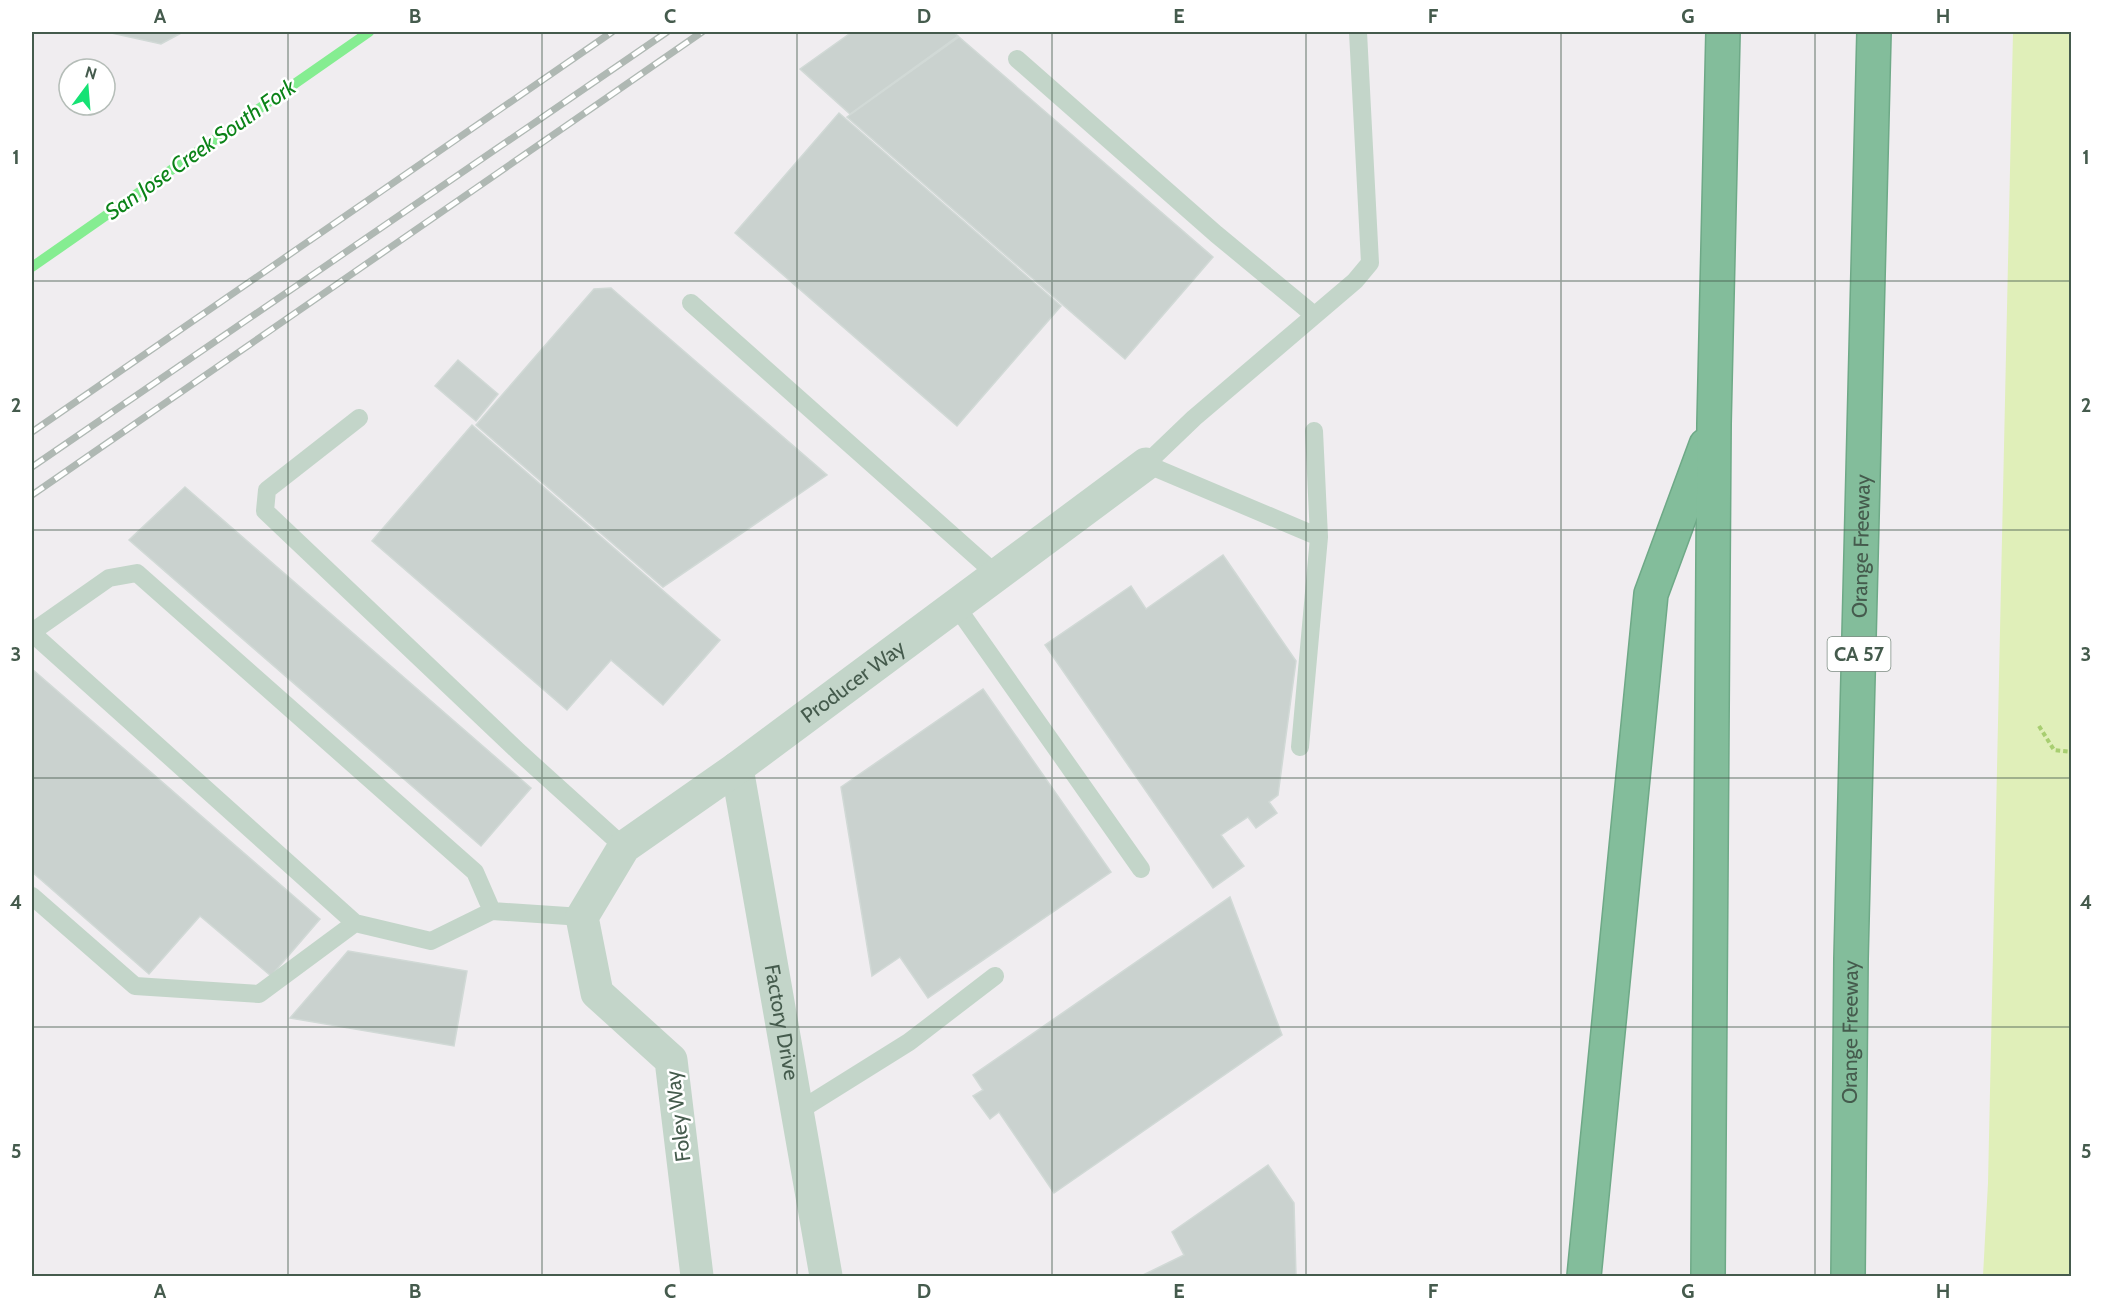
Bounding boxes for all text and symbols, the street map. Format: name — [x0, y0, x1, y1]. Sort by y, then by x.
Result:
text: A — [154, 4, 167, 28]
text: B — [409, 4, 421, 28]
text: C — [664, 4, 676, 28]
text: D — [917, 4, 931, 28]
text: E — [1173, 4, 1185, 28]
text: F — [1428, 4, 1439, 28]
text: G — [1681, 4, 1695, 28]
text: H — [1936, 4, 1950, 28]
north arrow — [57, 57, 117, 117]
text: N — [83, 62, 99, 84]
water label: San Jose Creek South Fork — [100, 73, 301, 225]
text: 1 — [12, 145, 20, 169]
text: 1 — [2082, 145, 2090, 169]
text: 2 — [11, 393, 21, 417]
text: 2 — [2081, 393, 2091, 417]
street label: Orange Freeway — [1846, 474, 1875, 618]
street label: Producer Way — [796, 634, 910, 728]
road number: CA 57 — [1828, 637, 1890, 671]
text: 3 — [11, 642, 21, 666]
text: 3 — [2081, 642, 2091, 666]
text: 4 — [10, 890, 22, 914]
text: 4 — [2080, 890, 2092, 914]
street label: Orange Freeway — [1837, 960, 1863, 1104]
street label: Factory Drive — [760, 962, 804, 1082]
street label: Foley Way — [659, 1069, 696, 1163]
text: 5 — [11, 1139, 21, 1163]
text: 5 — [2081, 1139, 2091, 1163]
text: A — [154, 1279, 167, 1303]
text: B — [409, 1279, 421, 1303]
text: C — [664, 1279, 676, 1303]
text: D — [917, 1279, 931, 1303]
text: E — [1173, 1279, 1185, 1303]
text: F — [1428, 1279, 1439, 1303]
text: G — [1681, 1279, 1695, 1303]
text: H — [1936, 1279, 1950, 1303]

